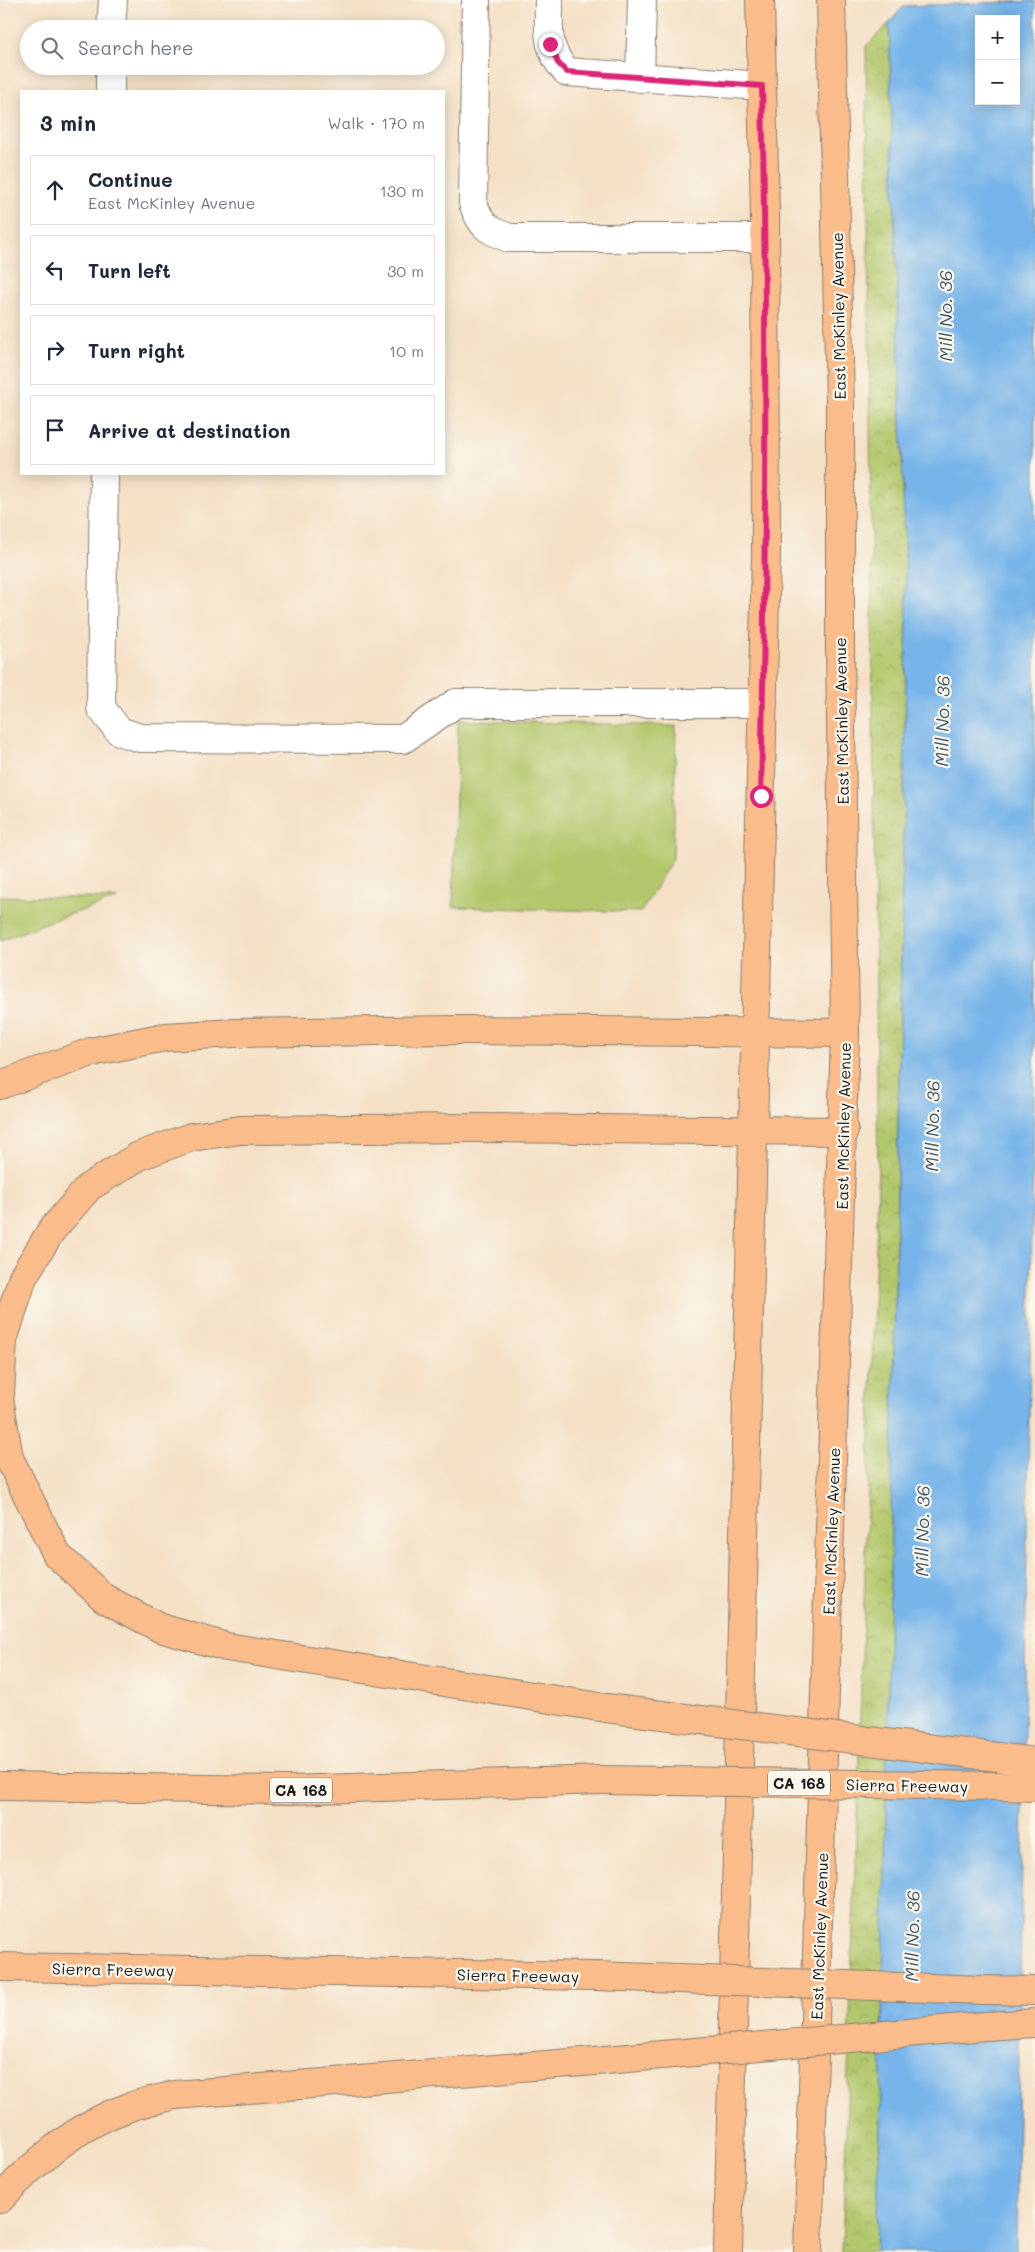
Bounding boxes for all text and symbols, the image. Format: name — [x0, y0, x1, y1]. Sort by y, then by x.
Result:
map controls — [975, 15, 1020, 105]
button: + — [975, 15, 1020, 60]
search box — [20, 20, 445, 75]
route end — [539, 33, 562, 56]
icon: search — [38, 34, 66, 62]
text: Search here — [78, 35, 194, 60]
button: − — [975, 60, 1020, 105]
text: 3 min — [40, 109, 96, 136]
text: Walk · 170 m — [327, 112, 425, 133]
text: Continue — [88, 167, 173, 192]
icon: ahead — [41, 176, 69, 204]
text: 130 m — [380, 180, 424, 201]
text: East McKinley Avenue — [88, 192, 255, 213]
street label: East McKinley Avenue — [826, 232, 850, 400]
icon: left — [41, 256, 69, 284]
text: Turn left — [88, 258, 171, 283]
text: 30 m — [387, 260, 424, 281]
water label: Mill No. 36 — [933, 270, 957, 362]
icon: right — [41, 336, 69, 364]
text: Turn right — [88, 338, 185, 363]
text: 10 m — [389, 340, 424, 361]
icon: arrive — [41, 416, 69, 444]
text: Arrive at destination — [88, 418, 291, 443]
street label: East McKinley Avenue — [829, 637, 853, 805]
water label: Mill No. 36 — [929, 675, 955, 767]
route start — [750, 785, 773, 808]
street label: East McKinley Avenue — [831, 1042, 855, 1210]
water label: Mill No. 36 — [919, 1080, 945, 1172]
street label: East McKinley Avenue — [818, 1447, 844, 1615]
water label: Mill No. 36 — [909, 1485, 935, 1577]
road number: CA 168 — [768, 1770, 830, 1796]
street label: Sierra Freeway — [846, 1773, 968, 1797]
road number: CA 168 — [270, 1778, 332, 1802]
street label: East McKinley Avenue — [806, 1852, 832, 2020]
water label: Mill No. 36 — [899, 1890, 925, 1982]
street label: Sierra Freeway — [52, 1957, 174, 1981]
street label: Sierra Freeway — [457, 1963, 579, 1987]

